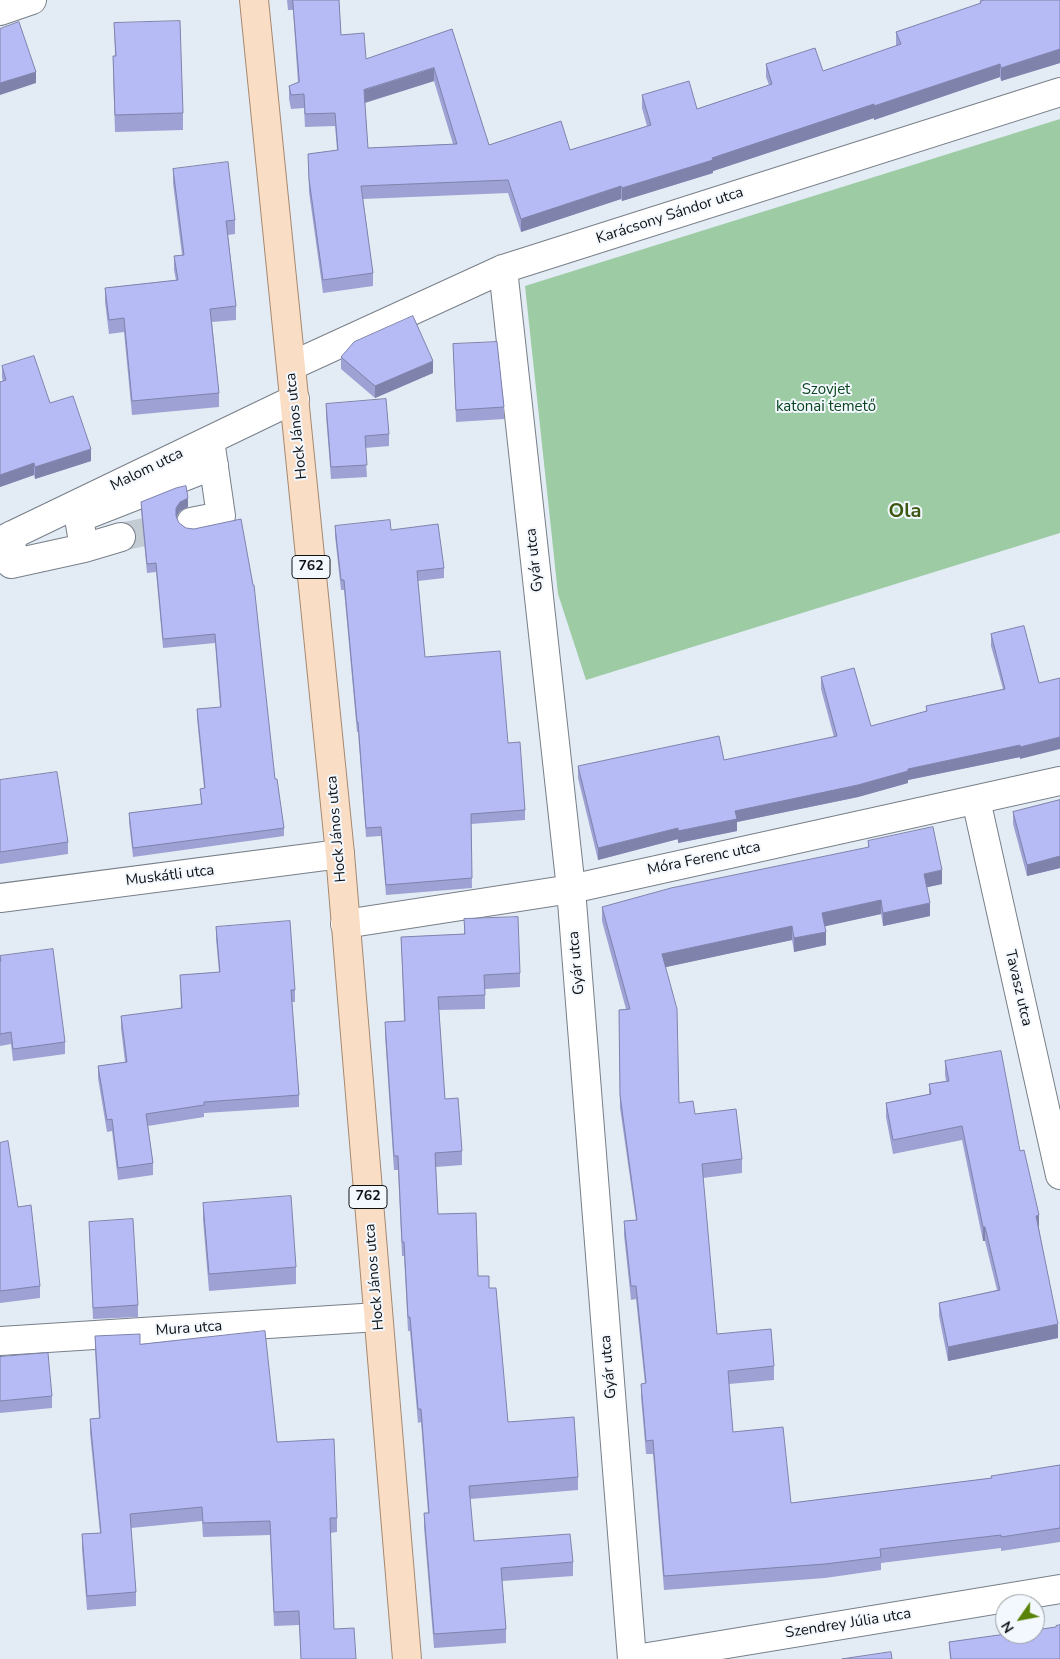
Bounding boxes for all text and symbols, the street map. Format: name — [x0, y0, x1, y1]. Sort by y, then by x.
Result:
street label: Karácsony Sándor utca — [594, 184, 746, 248]
street label: Hock János utca — [282, 372, 312, 480]
park label: Szovjet katonai temető — [776, 381, 876, 416]
street label: Malom utca — [108, 445, 186, 495]
district label: Ola — [888, 500, 922, 524]
street label: Gyár utca — [523, 527, 547, 593]
road number: 762 — [292, 556, 330, 578]
street label: Hock János utca — [323, 775, 351, 883]
street label: Móra Ferenc utca — [646, 838, 762, 880]
street label: Muskátli utca — [125, 862, 215, 890]
street label: Gyár utca — [565, 930, 589, 996]
street label: Tavasz utca — [1000, 948, 1036, 1028]
road number: 762 — [349, 1186, 387, 1208]
street label: Hock János utca — [361, 1223, 389, 1331]
street label: Mura utca — [155, 1318, 223, 1340]
street label: Gyár utca — [597, 1334, 621, 1400]
north arrow — [995, 1594, 1045, 1644]
street label: Szendrey Júlia utca — [784, 1605, 912, 1643]
text: N — [997, 1617, 1019, 1636]

